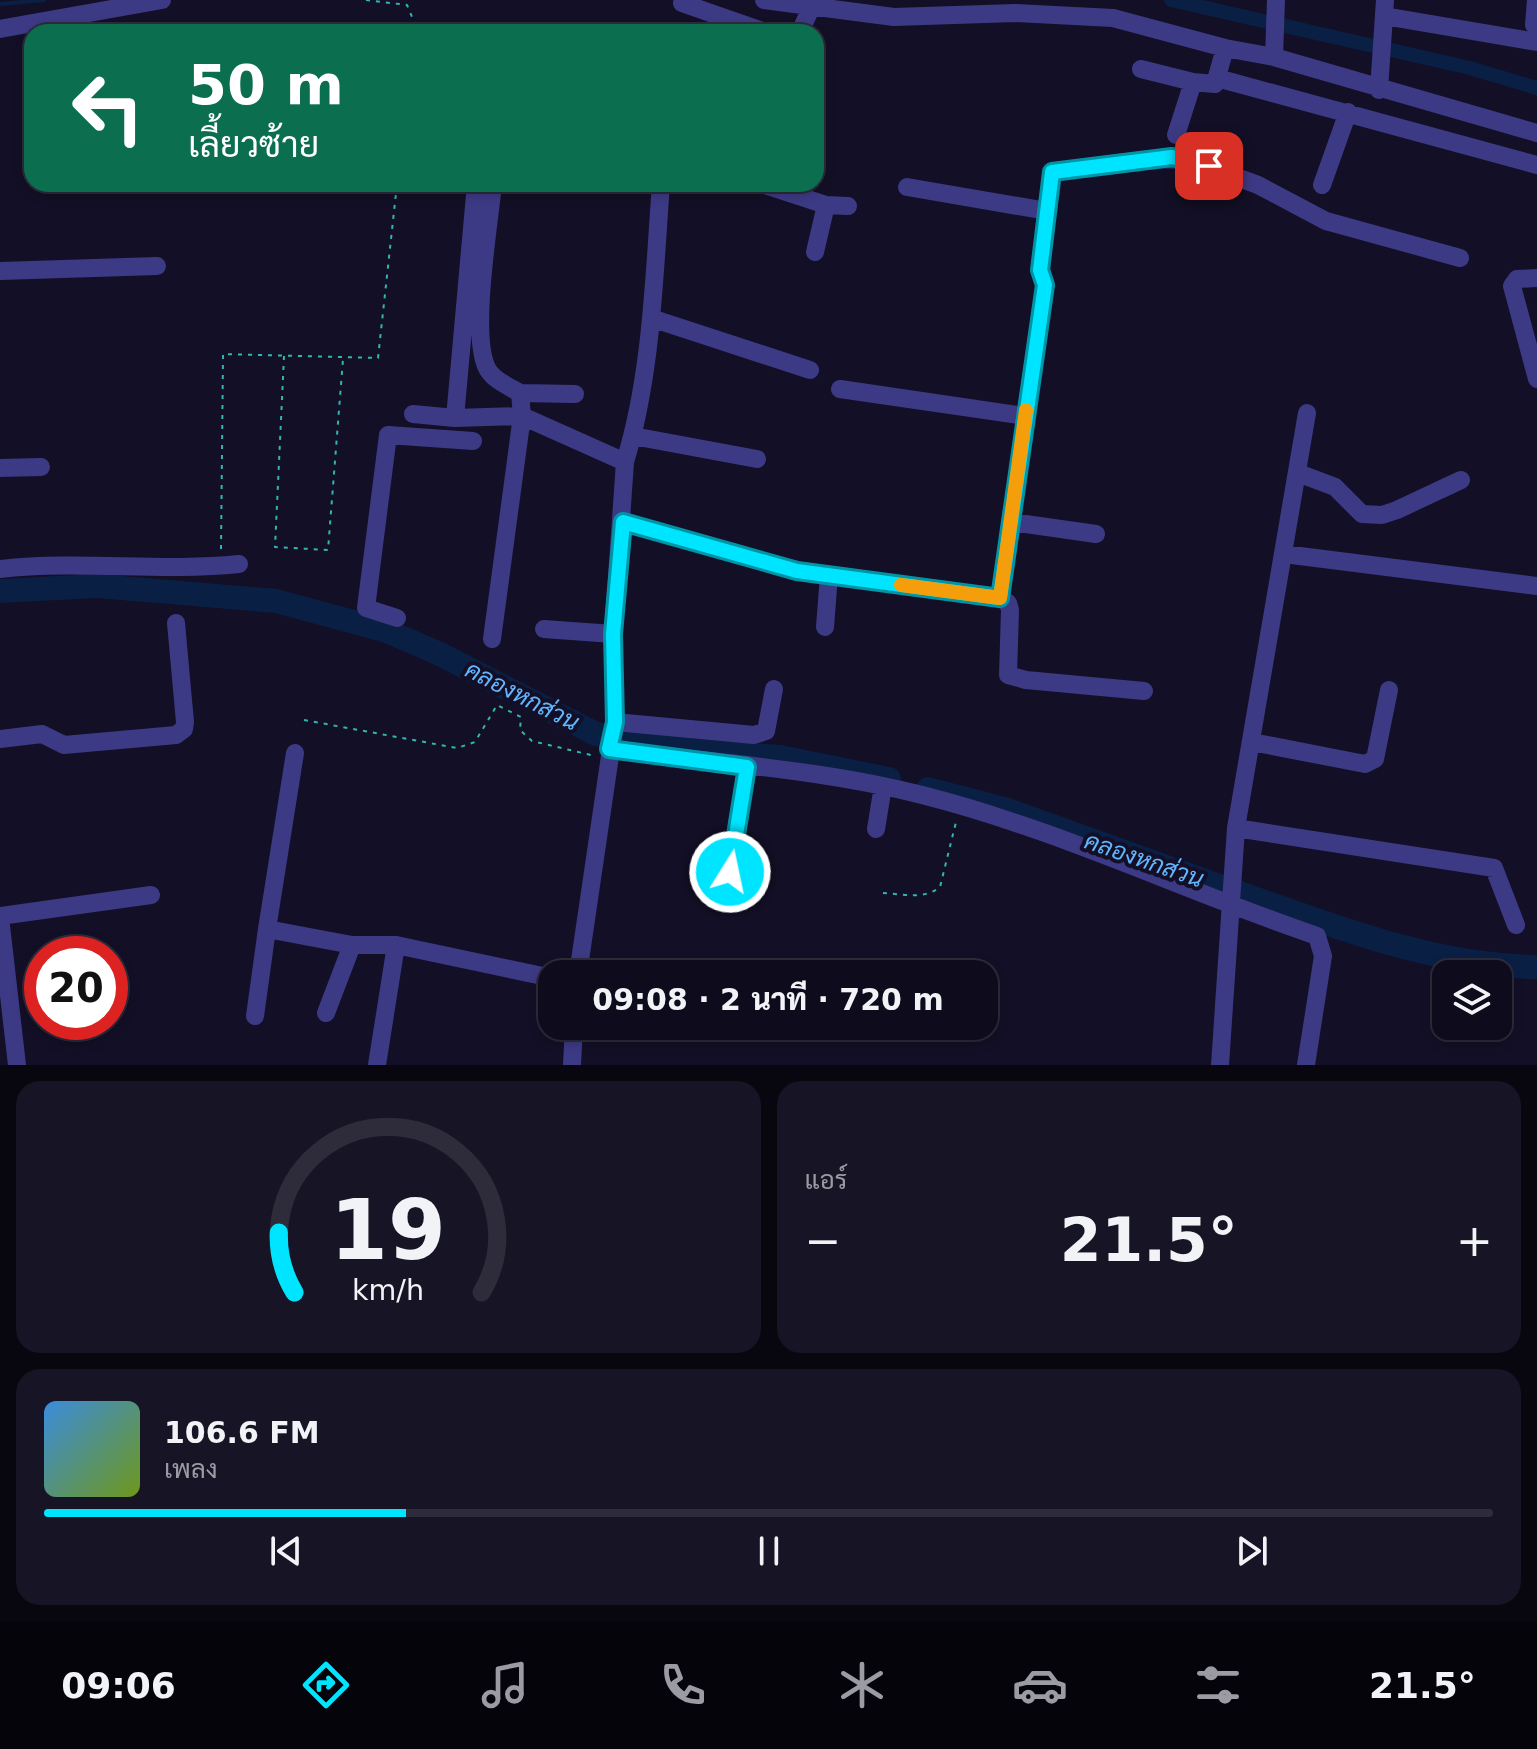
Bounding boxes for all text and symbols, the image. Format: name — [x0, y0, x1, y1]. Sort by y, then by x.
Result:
text: 50 m — [188, 52, 344, 117]
icon: left — [56, 56, 160, 160]
text: เลี้ยวซ้าย — [188, 124, 319, 165]
pin — [1175, 132, 1243, 200]
icon: arrive — [1187, 144, 1231, 188]
water label: คลองหกส่วน — [460, 655, 584, 737]
water label: คลองหกส่วน — [1081, 827, 1207, 893]
position arrow — [688, 830, 772, 914]
speed limit sign: 20 — [24, 936, 128, 1040]
map controls — [1432, 960, 1512, 1040]
button: layers — [1432, 960, 1512, 1040]
text: 09:08 · 2 นาที · 720 m — [592, 982, 944, 1017]
text: แอร์ — [805, 1165, 847, 1195]
text: 19 — [330, 1182, 446, 1279]
text: 21.5° — [1060, 1205, 1238, 1275]
text: − — [805, 1215, 841, 1266]
text: + — [1456, 1215, 1493, 1266]
text: km/h — [352, 1273, 424, 1307]
text: 106.6 FM — [164, 1415, 320, 1450]
text: เพลง — [164, 1454, 218, 1484]
icon: previous — [264, 1529, 308, 1573]
icon: pause — [747, 1529, 791, 1573]
icon: next — [1230, 1529, 1274, 1573]
icon: directions — [298, 1657, 354, 1713]
icon: music — [477, 1657, 533, 1713]
icon: phone — [655, 1657, 711, 1713]
icon: climate — [834, 1657, 890, 1713]
icon: car — [1012, 1657, 1068, 1713]
icon: filters — [1190, 1657, 1246, 1713]
text: 09:06 — [61, 1665, 176, 1706]
text: 21.5° — [1369, 1665, 1476, 1706]

